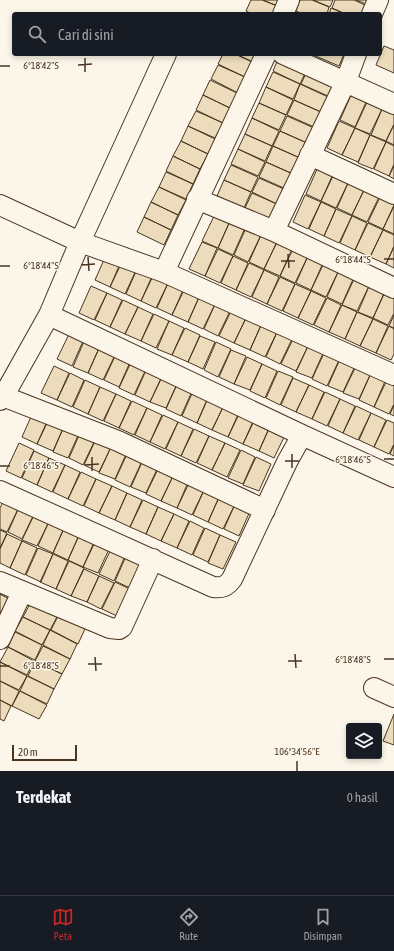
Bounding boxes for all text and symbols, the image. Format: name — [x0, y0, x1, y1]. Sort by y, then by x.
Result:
search box — [12, 12, 382, 56]
icon: search — [26, 23, 48, 45]
text: Cari di sini — [58, 26, 114, 43]
text: 6°18'42"S — [23, 60, 59, 71]
text: 6°18'44"S — [335, 254, 371, 265]
text: 6°18'44"S — [23, 260, 59, 271]
text: 6°18'46"S — [335, 454, 371, 465]
text: 6°18'46"S — [23, 460, 59, 471]
text: 6°18'48"S — [335, 654, 371, 665]
text: 6°18'48"S — [23, 660, 59, 671]
map controls — [346, 723, 382, 759]
button: layers — [346, 723, 382, 759]
scale bar — [12, 743, 77, 762]
text: 20 m — [18, 746, 38, 758]
text: 106°34'56"E — [275, 746, 320, 757]
text: Terdekat — [16, 787, 71, 807]
text: 0 hasil — [347, 790, 378, 805]
tab: Peta — [52, 906, 74, 942]
tab: Rute — [178, 906, 200, 942]
tab: Disimpan — [303, 906, 342, 942]

